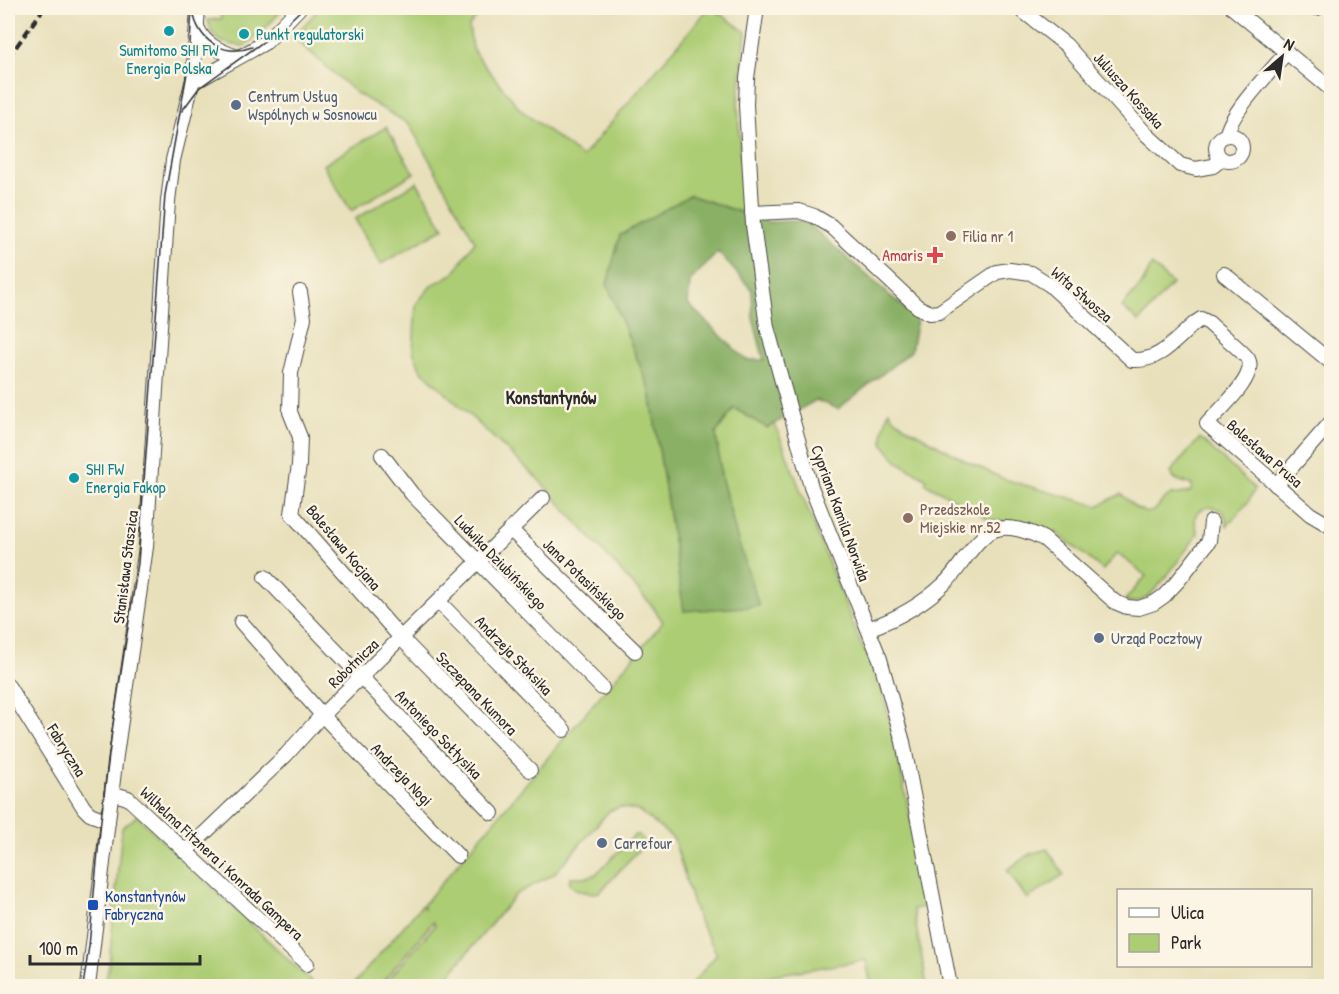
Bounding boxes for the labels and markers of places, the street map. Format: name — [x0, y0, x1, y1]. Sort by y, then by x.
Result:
place label: Punkt regulatorski — [256, 23, 364, 45]
marker: Sumitomo SHI FW Energia Polska — [162, 24, 176, 38]
marker: Punkt regulatorski — [237, 27, 251, 41]
place label: Sumitomo SHI FW Energia Polska — [119, 39, 219, 79]
place label: Centrum Usług Wspólnych w Sosnowcu — [248, 85, 378, 125]
marker: Centrum Usług Wspólnych w Sosnowcu — [229, 98, 243, 112]
place label: Filia nr 1 — [962, 225, 1013, 247]
marker: Filia nr 1 — [944, 229, 958, 243]
place label: Amaris — [882, 244, 923, 266]
marker: Amaris — [928, 248, 942, 262]
place label: SHI FW Energia Fakop — [86, 458, 166, 498]
marker: SHI FW Energia Fakop — [67, 471, 81, 485]
place label: Przedszkole Miejskie nr.52 — [920, 498, 1001, 538]
marker: Przedszkole Miejskie nr.52 — [901, 511, 915, 525]
place label: Urząd Pocztowy — [1111, 627, 1203, 649]
marker: Urząd Pocztowy — [1092, 631, 1106, 645]
place label: Carrefour — [614, 832, 672, 854]
marker: Carrefour — [595, 836, 609, 850]
place label: Konstantynów Fabryczna — [104, 885, 186, 925]
marker: Konstantynów Fabryczna — [86, 898, 100, 912]

